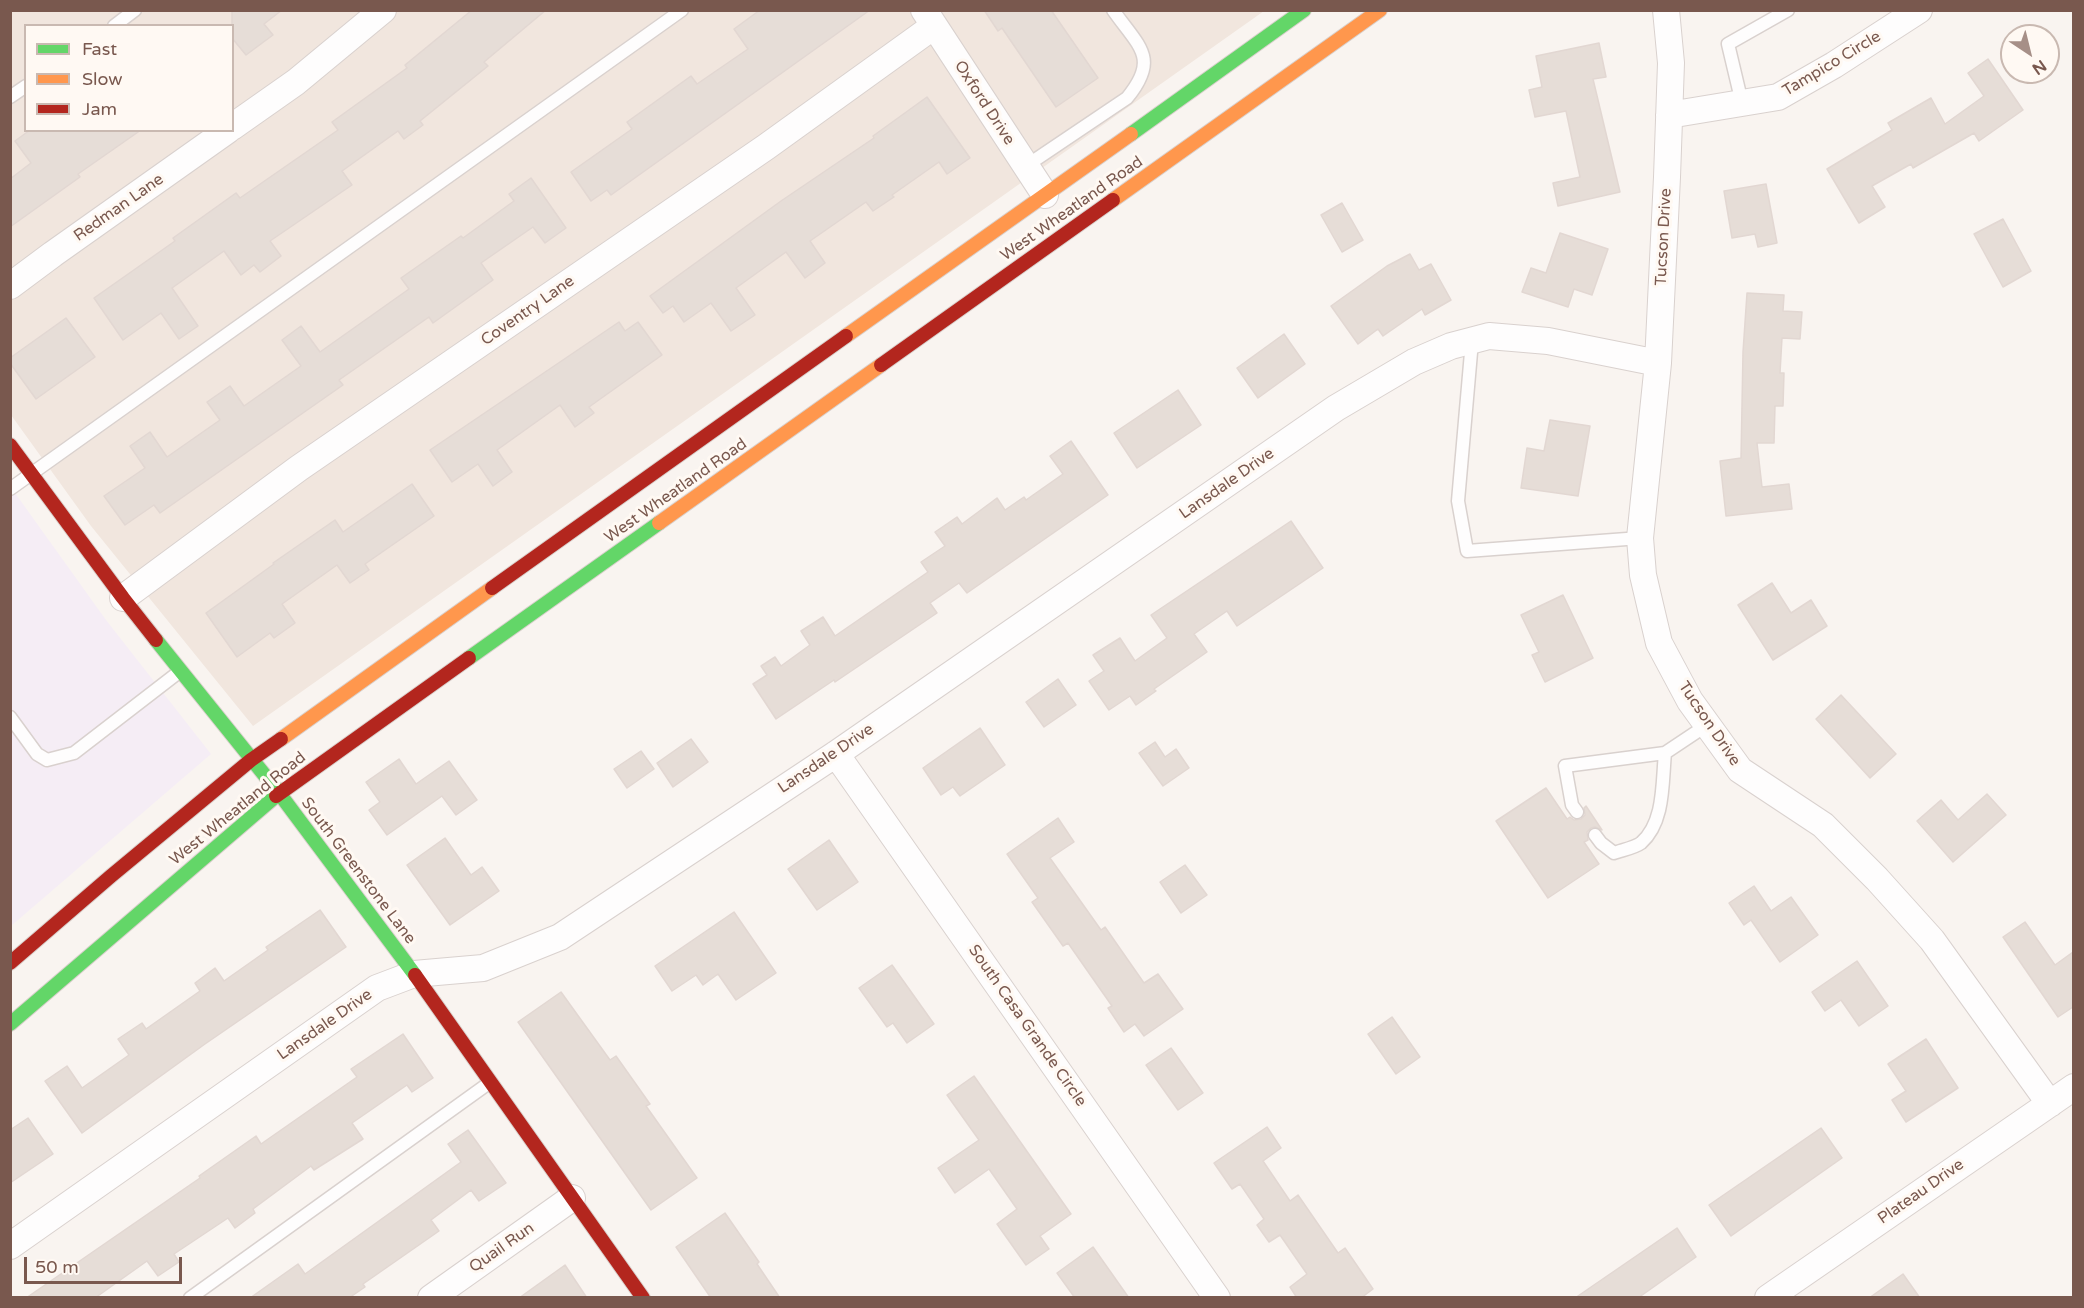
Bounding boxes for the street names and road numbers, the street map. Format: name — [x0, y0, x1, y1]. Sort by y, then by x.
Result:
street label: Tampico Circle — [1779, 27, 1885, 101]
street label: Oxford Drive — [950, 57, 1018, 149]
street label: West Wheatland Road — [997, 153, 1147, 265]
street label: Redman Lane — [70, 170, 168, 246]
street label: Tucson Drive — [1652, 188, 1676, 286]
street label: Coventry Lane — [478, 272, 578, 350]
street label: West Wheatland Road — [601, 435, 751, 547]
street label: Lansdale Drive — [1176, 444, 1278, 524]
street label: Tucson Drive — [1674, 678, 1744, 770]
street label: Lansdale Drive — [774, 720, 878, 798]
street label: West Wheatland Road — [166, 748, 310, 870]
street label: South Greenstone Lane — [297, 794, 419, 948]
street label: South Casa Grande Circle — [964, 941, 1090, 1111]
street label: Lansdale Drive — [274, 985, 376, 1065]
street label: Plateau Drive — [1874, 1155, 1968, 1229]
street label: Quail Run — [466, 1219, 538, 1277]

